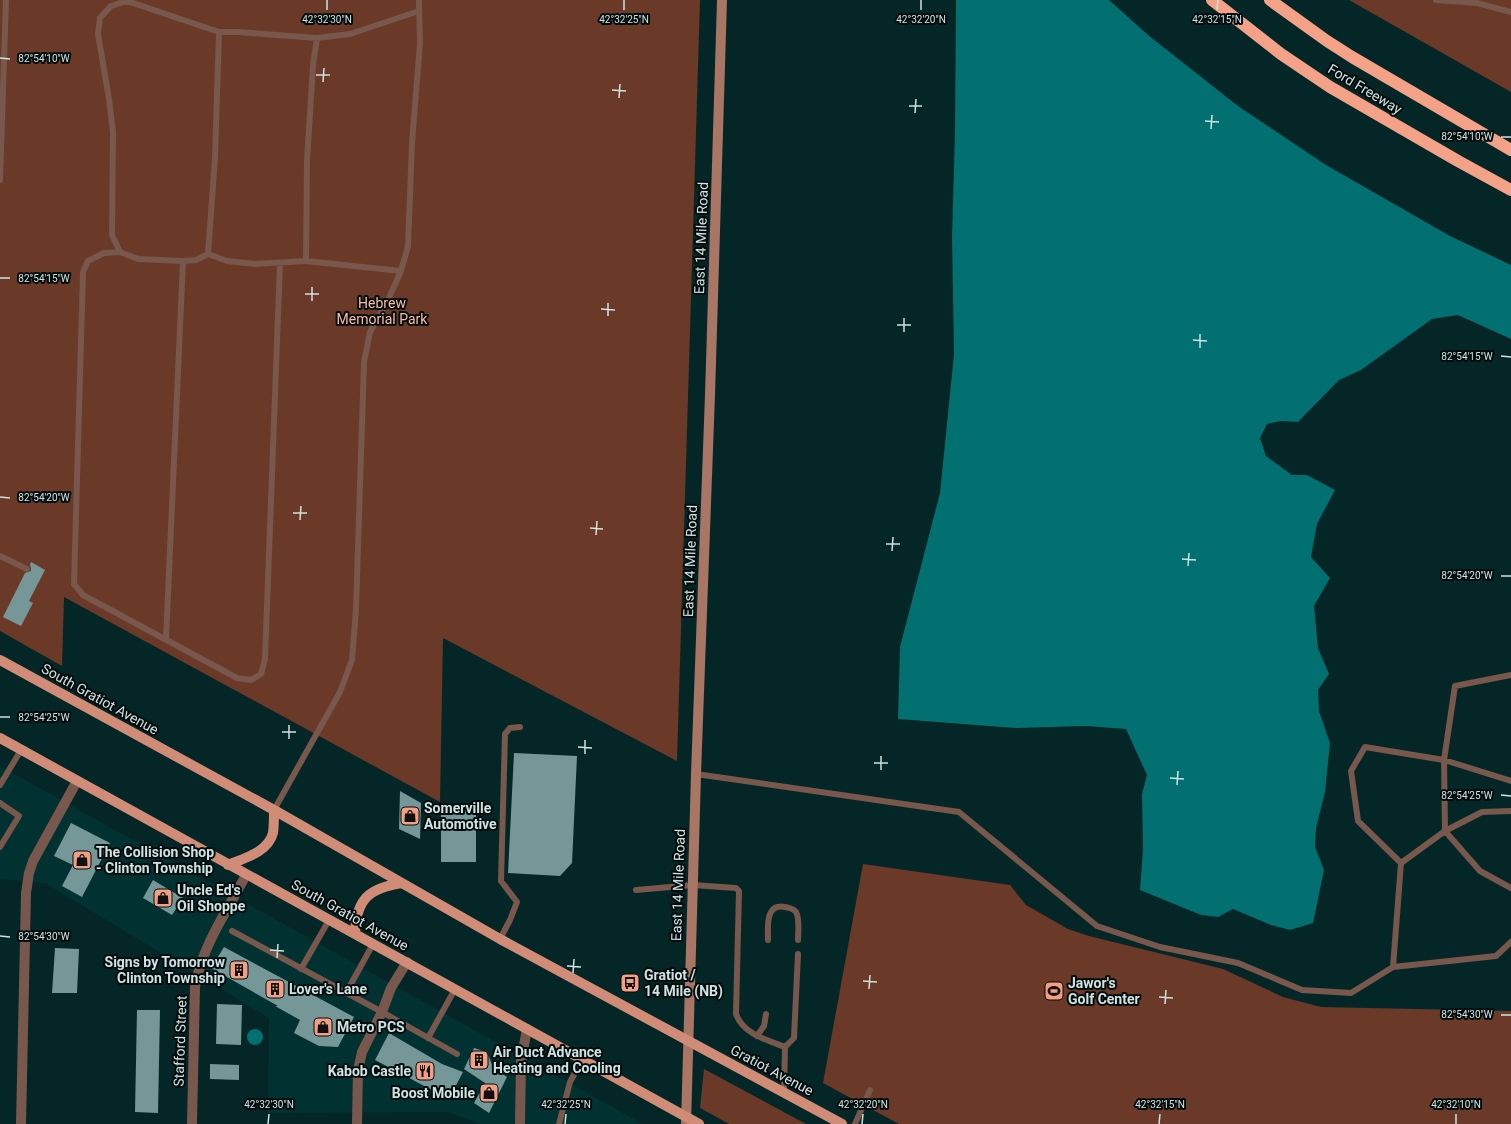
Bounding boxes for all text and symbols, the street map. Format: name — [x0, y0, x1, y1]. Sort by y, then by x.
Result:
text: 42°32'30"N — [302, 14, 352, 25]
text: 42°32'25"N — [599, 14, 649, 25]
text: 42°32'20"N — [896, 14, 946, 25]
text: 42°32'15"N — [1192, 14, 1242, 25]
text: 82°54'10"W — [18, 53, 70, 64]
street label: Ford Freeway — [1325, 61, 1405, 117]
text: 82°54'10"W — [1441, 131, 1493, 142]
street label: East 14 Mile Road — [691, 182, 711, 294]
text: 82°54'15"W — [18, 273, 70, 284]
park label: Hebrew Memorial Park — [337, 295, 428, 327]
text: 82°54'15"W — [1441, 351, 1493, 362]
text: 82°54'20"W — [18, 492, 70, 503]
street label: East 14 Mile Road — [680, 505, 700, 617]
text: 82°54'20"W — [1441, 570, 1493, 581]
street label: South Gratiot Avenue — [39, 660, 161, 738]
text: 82°54'25"W — [18, 712, 70, 723]
text: 82°54'25"W — [1441, 790, 1493, 801]
place label: Somerville Automotive — [424, 800, 497, 832]
shop icon: Somerville Automotive — [399, 805, 421, 827]
street label: East 14 Mile Road — [668, 829, 688, 941]
place label: The Collision Shop - Clinton Township — [96, 844, 214, 876]
shop icon: The Collision Shop - Clinton Township — [71, 849, 93, 871]
street label: South Gratiot Avenue — [289, 876, 411, 954]
place label: Uncle Ed's Oil Shoppe — [177, 882, 246, 914]
shop icon: Uncle Ed's Oil Shoppe — [152, 887, 174, 909]
text: 82°54'30"W — [18, 931, 70, 942]
place label: Signs by Tomorrow Clinton Township — [105, 954, 226, 986]
building icon: Signs by Tomorrow Clinton Township — [228, 959, 250, 981]
place label: Gratiot / 14 Mile (NB) — [644, 967, 723, 1000]
bus stop icon: Gratiot / 14 Mile (NB) — [619, 972, 641, 994]
place label: Jawor's Golf Center — [1068, 975, 1140, 1007]
building icon: Lover's Lane — [264, 978, 286, 1000]
sports icon: Jawor's Golf Center — [1043, 980, 1065, 1002]
place label: Lover's Lane — [289, 981, 367, 997]
street label: Stafford Street — [170, 995, 190, 1087]
text: 82°54'30"W — [1441, 1009, 1493, 1020]
shop icon: Metro PCS — [312, 1016, 334, 1038]
place label: Metro PCS — [337, 1019, 405, 1035]
street label: Gratiot Avenue — [728, 1041, 816, 1099]
place label: Air Duct Advance Heating and Cooling — [493, 1044, 621, 1076]
building icon: Air Duct Advance Heating and Cooling — [468, 1049, 490, 1071]
restaurant icon: Kabob Castle — [414, 1060, 436, 1082]
place label: Kabob Castle — [328, 1063, 411, 1079]
shop icon: Boost Mobile — [478, 1082, 500, 1104]
place label: Boost Mobile — [392, 1085, 475, 1101]
text: 42°32'30"N — [244, 1099, 294, 1110]
text: 42°32'25"N — [541, 1099, 591, 1110]
text: 42°32'20"N — [838, 1099, 888, 1110]
text: 42°32'15"N — [1135, 1099, 1185, 1110]
text: 42°32'10"N — [1431, 1099, 1481, 1110]

